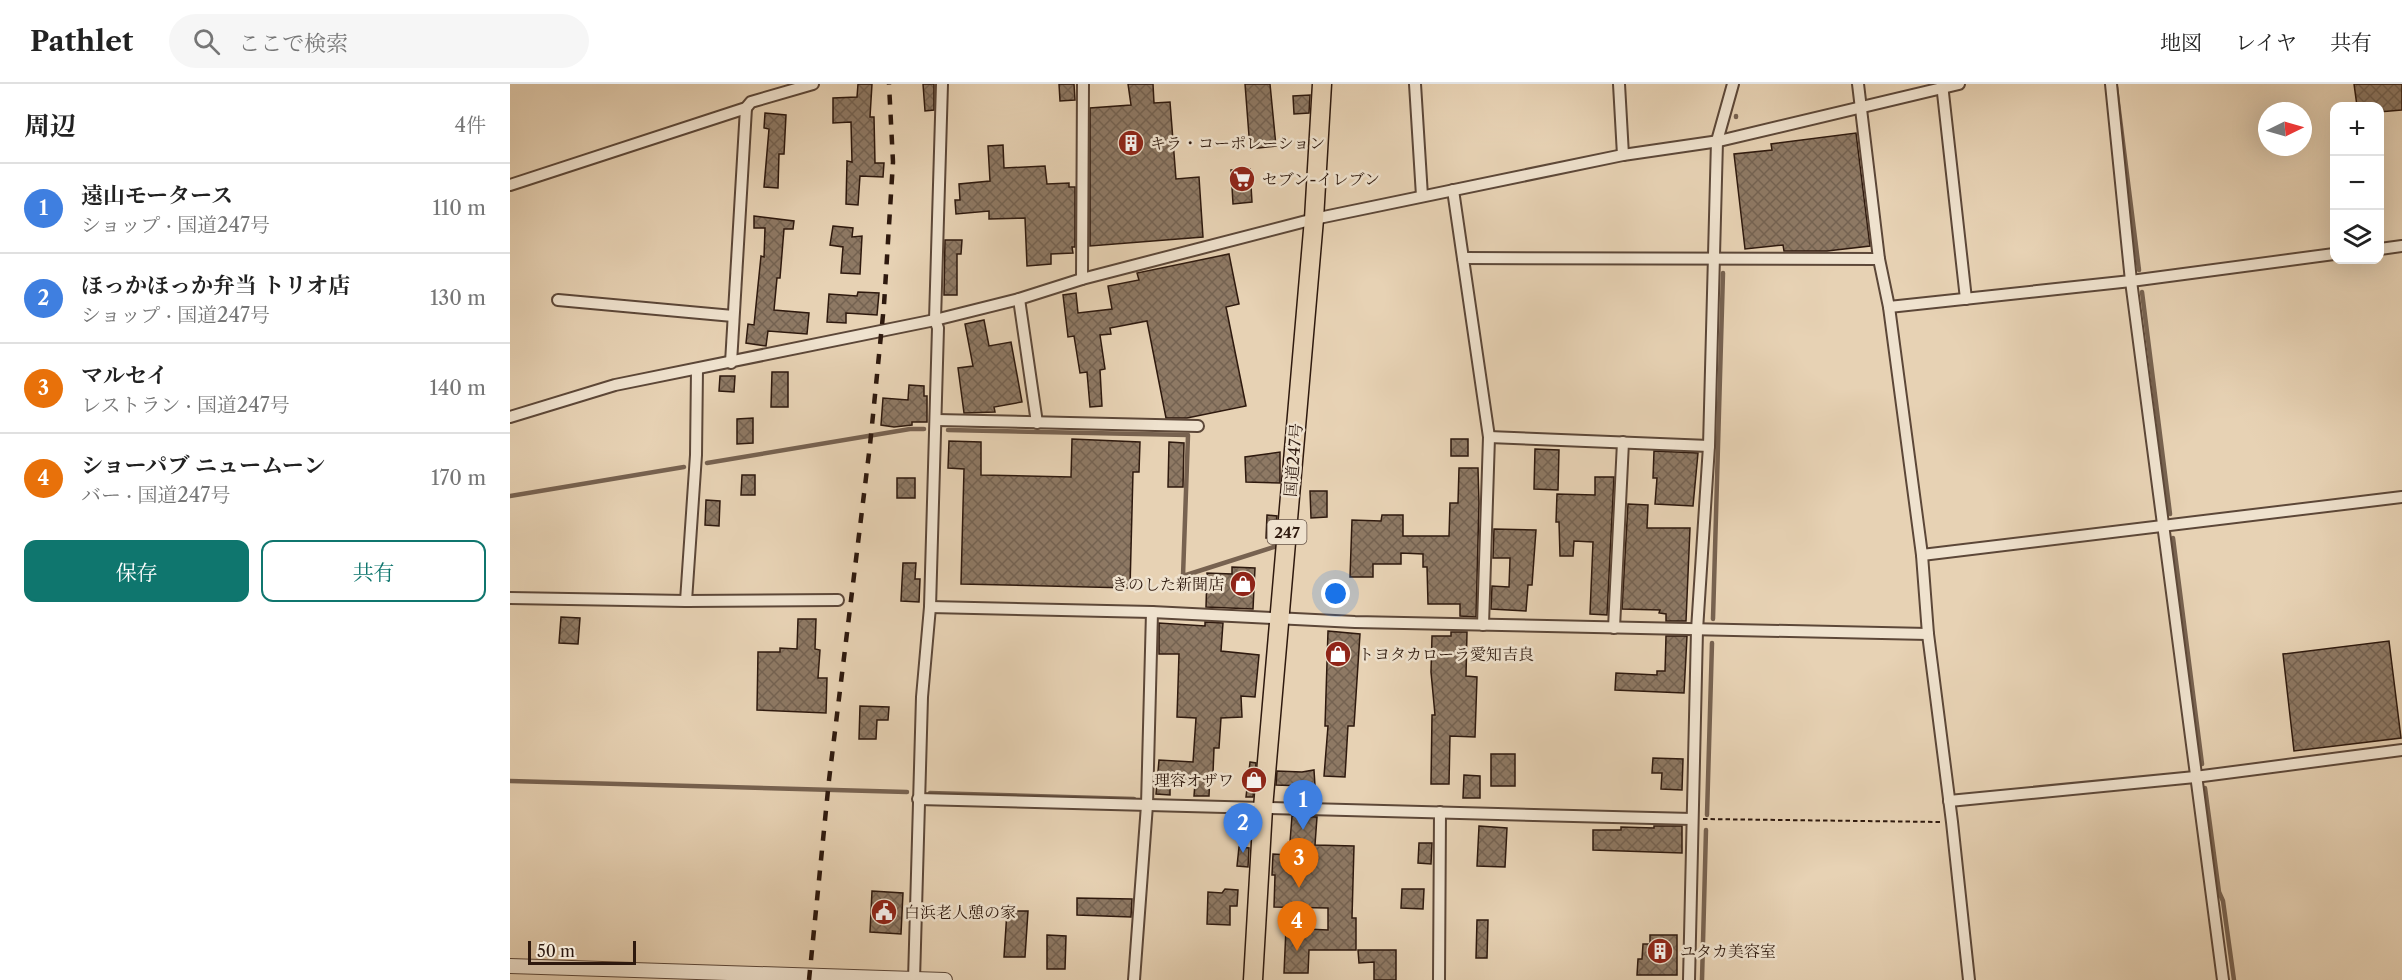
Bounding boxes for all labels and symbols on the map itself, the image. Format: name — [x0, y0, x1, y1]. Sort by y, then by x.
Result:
north arrow — [2258, 102, 2312, 156]
building icon: キラ・コーポレーション — [1116, 128, 1146, 158]
place label: キラ・コーポレーション — [1150, 133, 1325, 153]
supermarket icon: セブン-イレブン — [1227, 164, 1257, 194]
place label: セブン-イレブン — [1262, 169, 1380, 189]
street label: 国道247号 — [1280, 422, 1306, 498]
road number: 247 — [1268, 520, 1306, 544]
shop icon: きのした新聞店 — [1228, 569, 1258, 599]
place label: きのした新聞店 — [1112, 574, 1224, 594]
your location — [1321, 579, 1350, 608]
shop icon: トヨタカローラ愛知吉良 — [1323, 639, 1353, 669]
place label: トヨタカローラ愛知吉良 — [1358, 644, 1534, 664]
shop icon: 理容オザワ — [1239, 765, 1269, 795]
place label: 理容オザワ — [1154, 770, 1234, 790]
pin: 1 — [1284, 780, 1322, 830]
pin: 2 — [1224, 804, 1262, 853]
pin: 3 — [1280, 838, 1318, 888]
public building icon: 白浜老人憩の家 — [869, 897, 899, 927]
place label: 白浜老人憩の家 — [904, 902, 1016, 922]
pin: 4 — [1278, 902, 1316, 951]
building icon: ユタカ美容室 — [1645, 936, 1675, 966]
scale bar — [528, 938, 636, 966]
place label: ユタカ美容室 — [1680, 941, 1776, 961]

